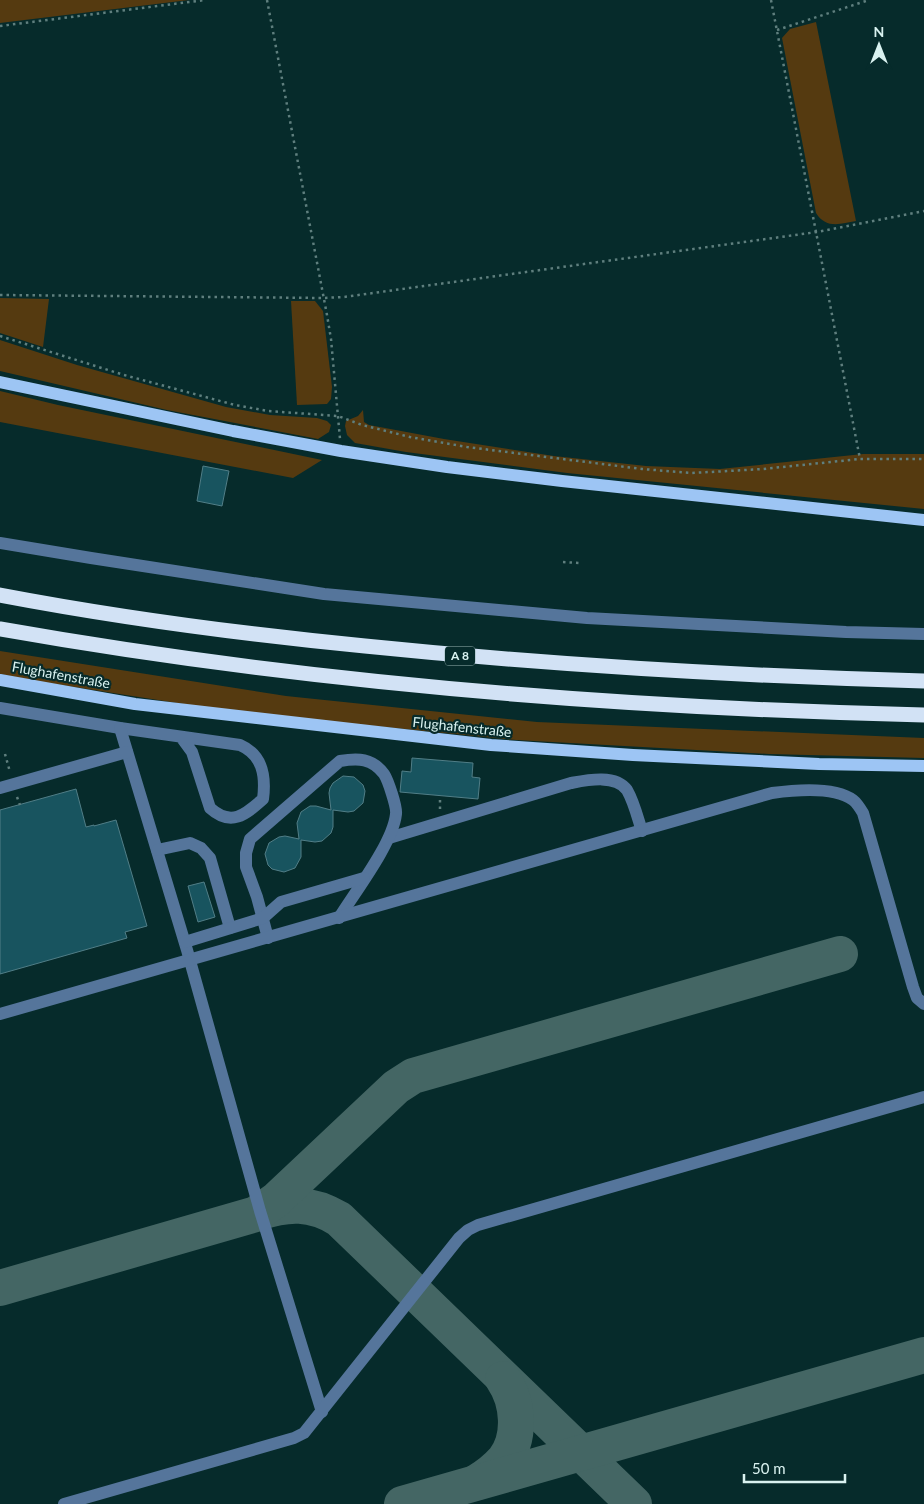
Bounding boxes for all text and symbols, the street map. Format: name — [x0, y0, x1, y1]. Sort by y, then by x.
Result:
north arrow — [854, 20, 904, 70]
text: N — [874, 23, 884, 40]
road number: A 8 — [445, 646, 475, 666]
street label: Flughafenstraße — [11, 658, 111, 691]
street label: Flughafenstraße — [412, 713, 512, 740]
scale bar — [744, 1452, 845, 1484]
text: 50 m — [752, 1459, 786, 1477]

